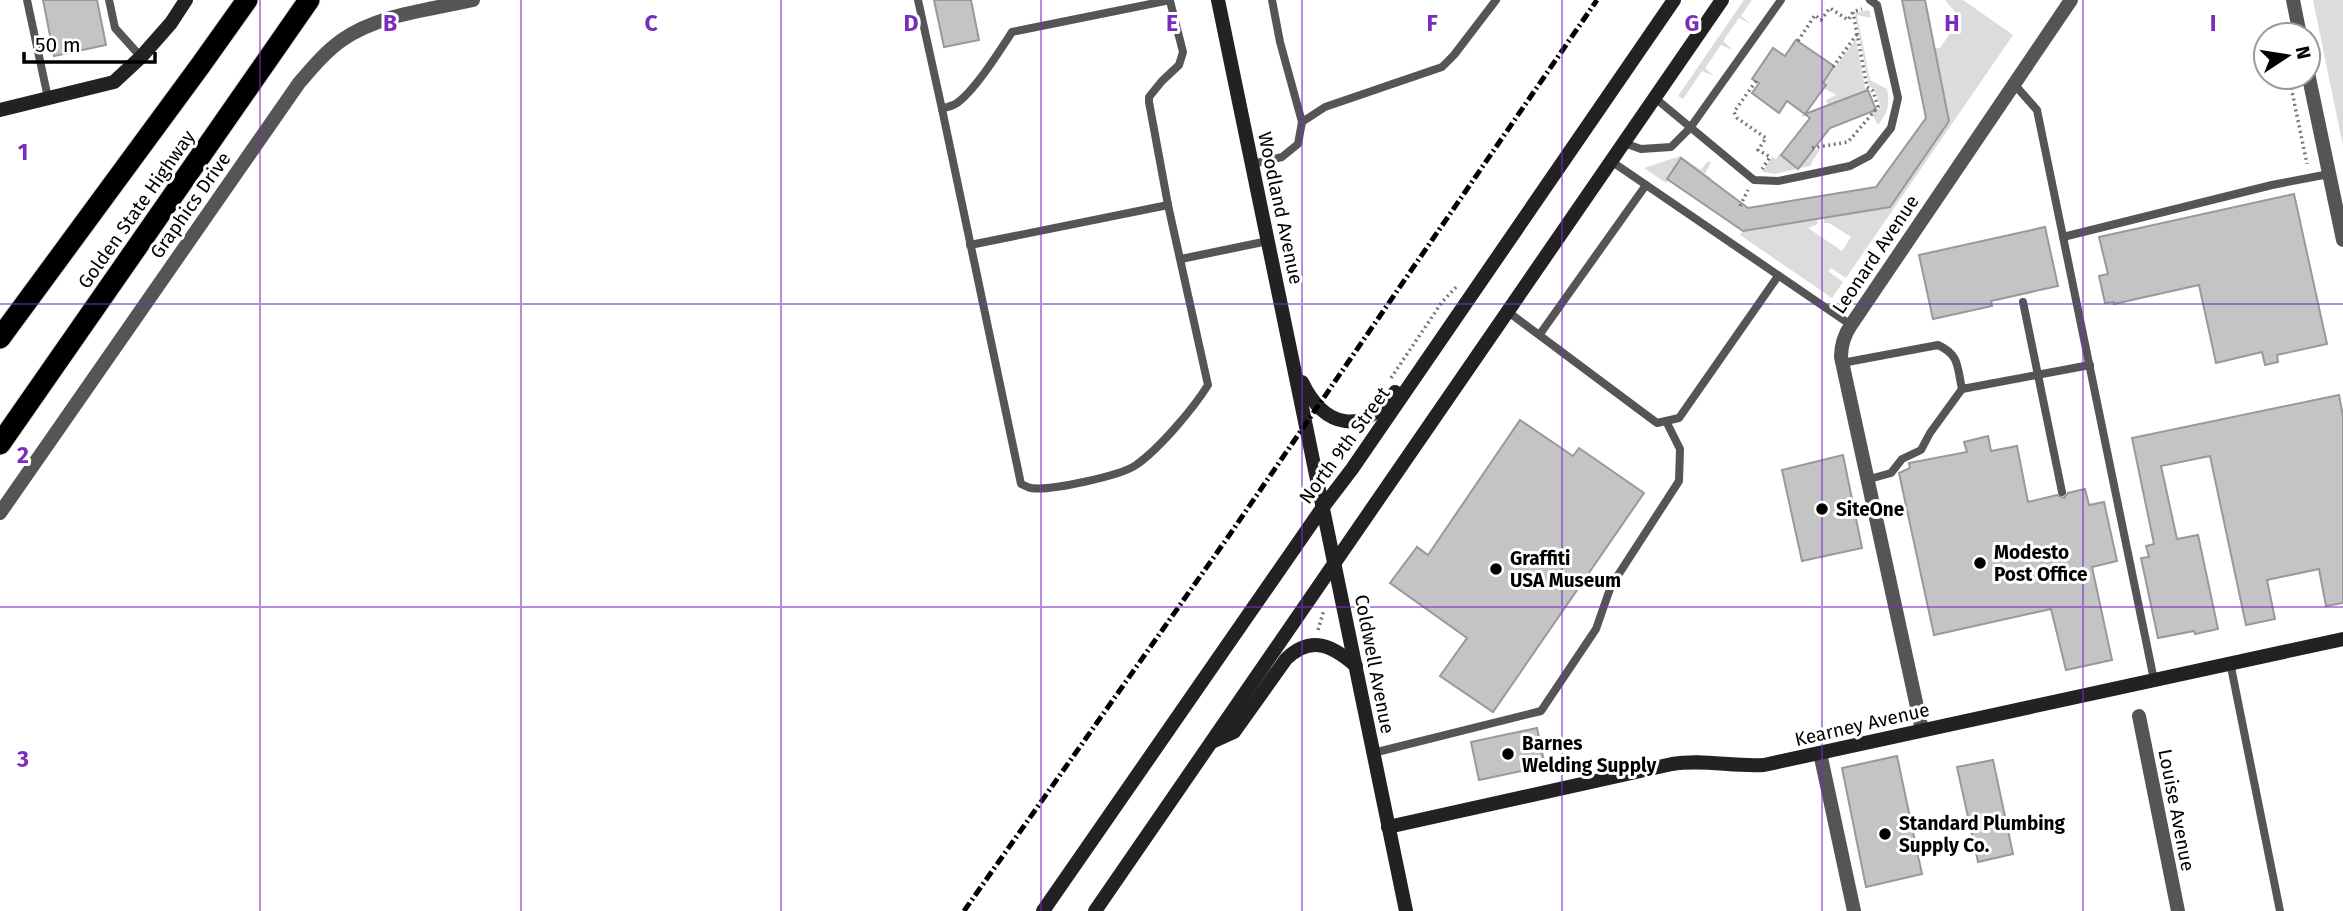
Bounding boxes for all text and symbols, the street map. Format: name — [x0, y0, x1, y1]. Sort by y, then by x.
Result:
text: B — [383, 9, 397, 37]
text: C — [644, 9, 658, 37]
text: D — [904, 9, 919, 37]
text: E — [1166, 9, 1178, 37]
text: F — [1426, 9, 1438, 37]
text: G — [1685, 9, 1699, 37]
text: H — [1944, 9, 1960, 37]
text: I — [2210, 9, 2216, 37]
scale bar — [24, 21, 156, 65]
north arrow — [2252, 21, 2322, 91]
text: 50 m — [35, 32, 81, 58]
text: N — [2291, 44, 2316, 61]
street label: Golden State Highway — [73, 125, 200, 293]
street label: Woodland Avenue — [1253, 130, 1308, 287]
text: 1 — [18, 138, 28, 166]
street label: Graphics Drive — [145, 148, 235, 263]
street label: Leonard Avenue — [1827, 191, 1924, 318]
street label: North 9th Street — [1294, 382, 1395, 508]
text: 2 — [17, 441, 29, 469]
place label: SiteOne — [1836, 498, 1904, 521]
marker: SiteOne — [1814, 501, 1830, 517]
place label: Modesto Post Office — [1994, 541, 2087, 586]
place label: Graffiti USA Museum — [1510, 547, 1621, 592]
marker: Modesto Post Office — [1972, 555, 1988, 571]
marker: Graffiti USA Museum — [1488, 561, 1504, 577]
street label: Coldwell Avenue — [1350, 592, 1399, 736]
street label: Kearney Avenue — [1792, 698, 1932, 751]
place label: Barnes Welding Supply — [1522, 732, 1657, 777]
text: 3 — [16, 745, 29, 773]
marker: Barnes Welding Supply — [1500, 746, 1516, 762]
street label: Louise Avenue — [2153, 747, 2200, 873]
place label: Standard Plumbing Supply Co. — [1899, 812, 2066, 857]
marker: Standard Plumbing Supply Co. — [1877, 826, 1893, 842]

